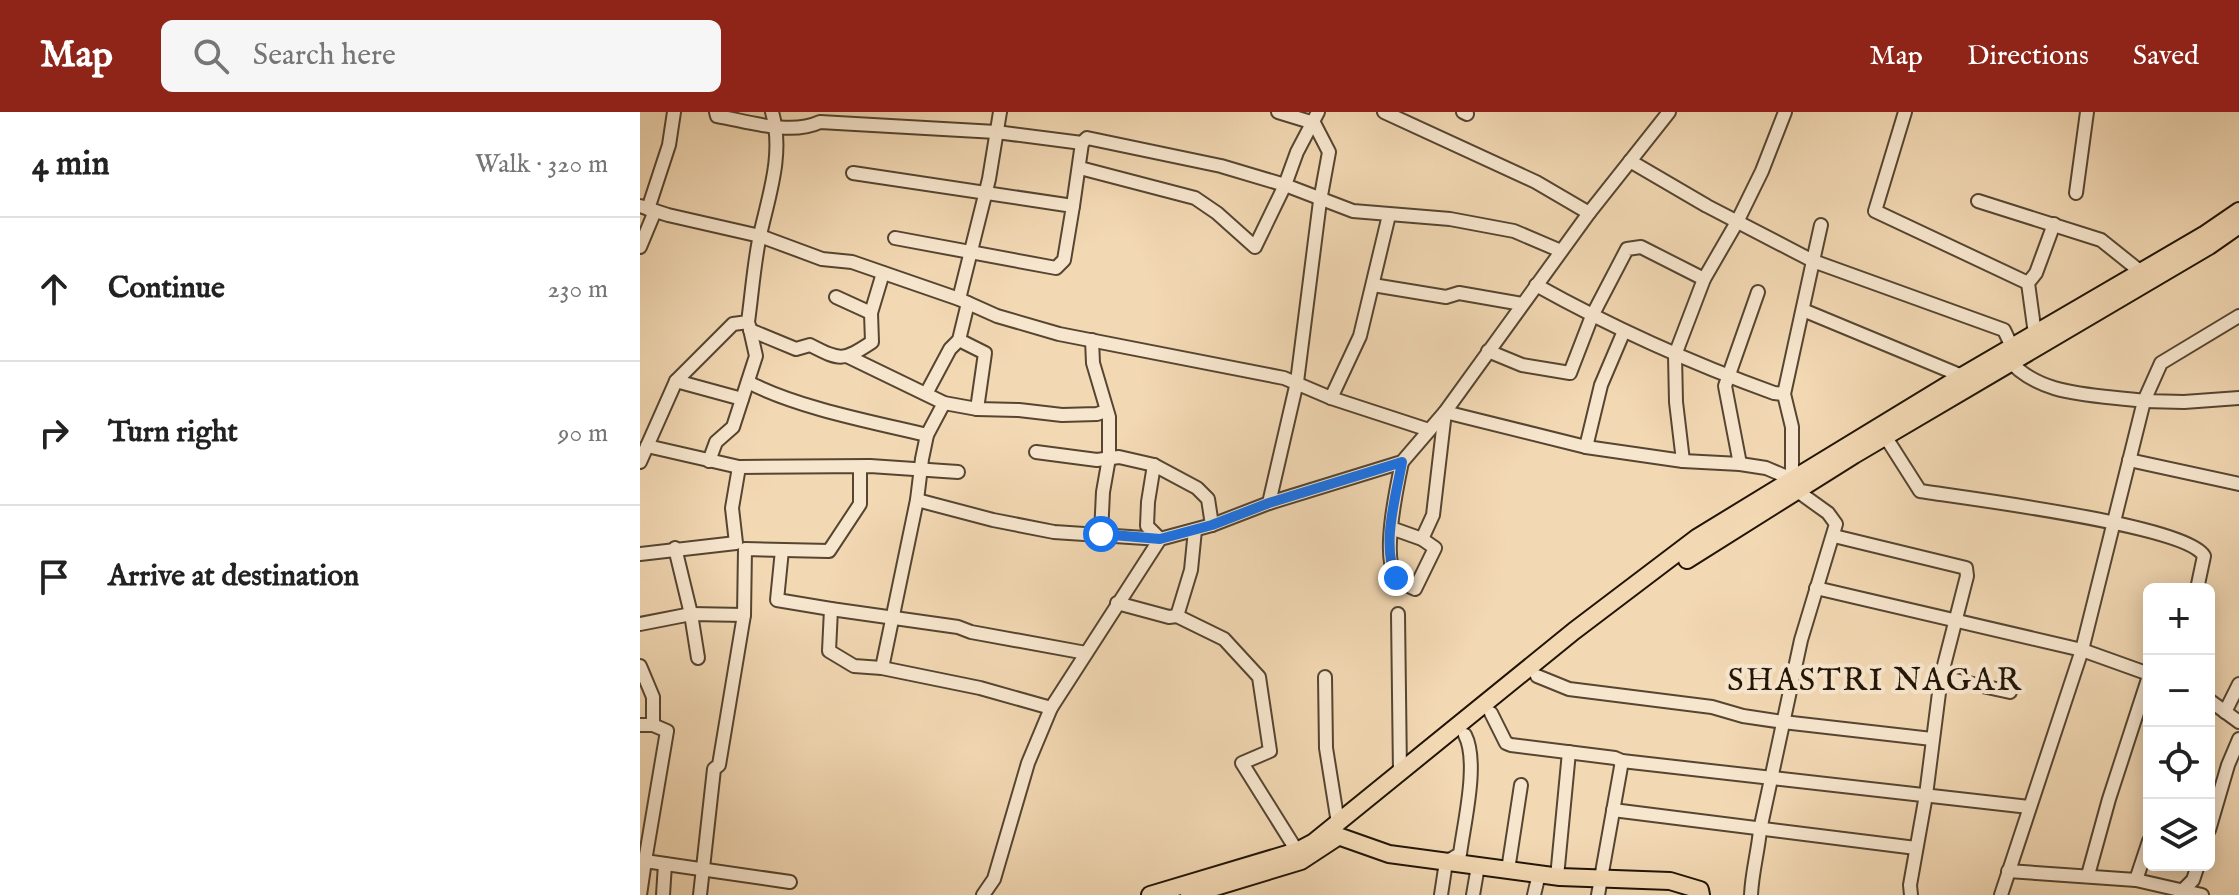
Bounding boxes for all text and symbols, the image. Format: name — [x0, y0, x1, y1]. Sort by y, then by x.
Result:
search box — [161, 20, 721, 92]
text: Map — [40, 32, 113, 80]
icon: search — [189, 34, 233, 78]
text: Search here — [253, 37, 396, 75]
text: Map — [1869, 39, 1923, 74]
text: Directions — [1967, 39, 2089, 74]
text: Saved — [2133, 39, 2199, 74]
text: 4 min — [32, 143, 110, 186]
text: Walk · 320 m — [475, 148, 608, 181]
icon: ahead — [32, 267, 76, 311]
text: Continue — [108, 270, 225, 308]
text: 230 m — [548, 273, 608, 306]
icon: right — [32, 411, 76, 455]
text: Turn right — [108, 414, 238, 452]
text: 90 m — [558, 417, 608, 450]
route start — [1083, 516, 1119, 552]
icon: arrive — [32, 555, 76, 599]
text: Arrive at destination — [108, 558, 359, 596]
route end — [1378, 560, 1414, 596]
map controls — [2143, 583, 2215, 871]
button: + — [2143, 583, 2215, 655]
button: − — [2143, 655, 2215, 727]
district label: SHASTRI NAGAR — [1727, 661, 2023, 702]
button: locate — [2143, 727, 2215, 799]
button: layers — [2143, 799, 2215, 871]

